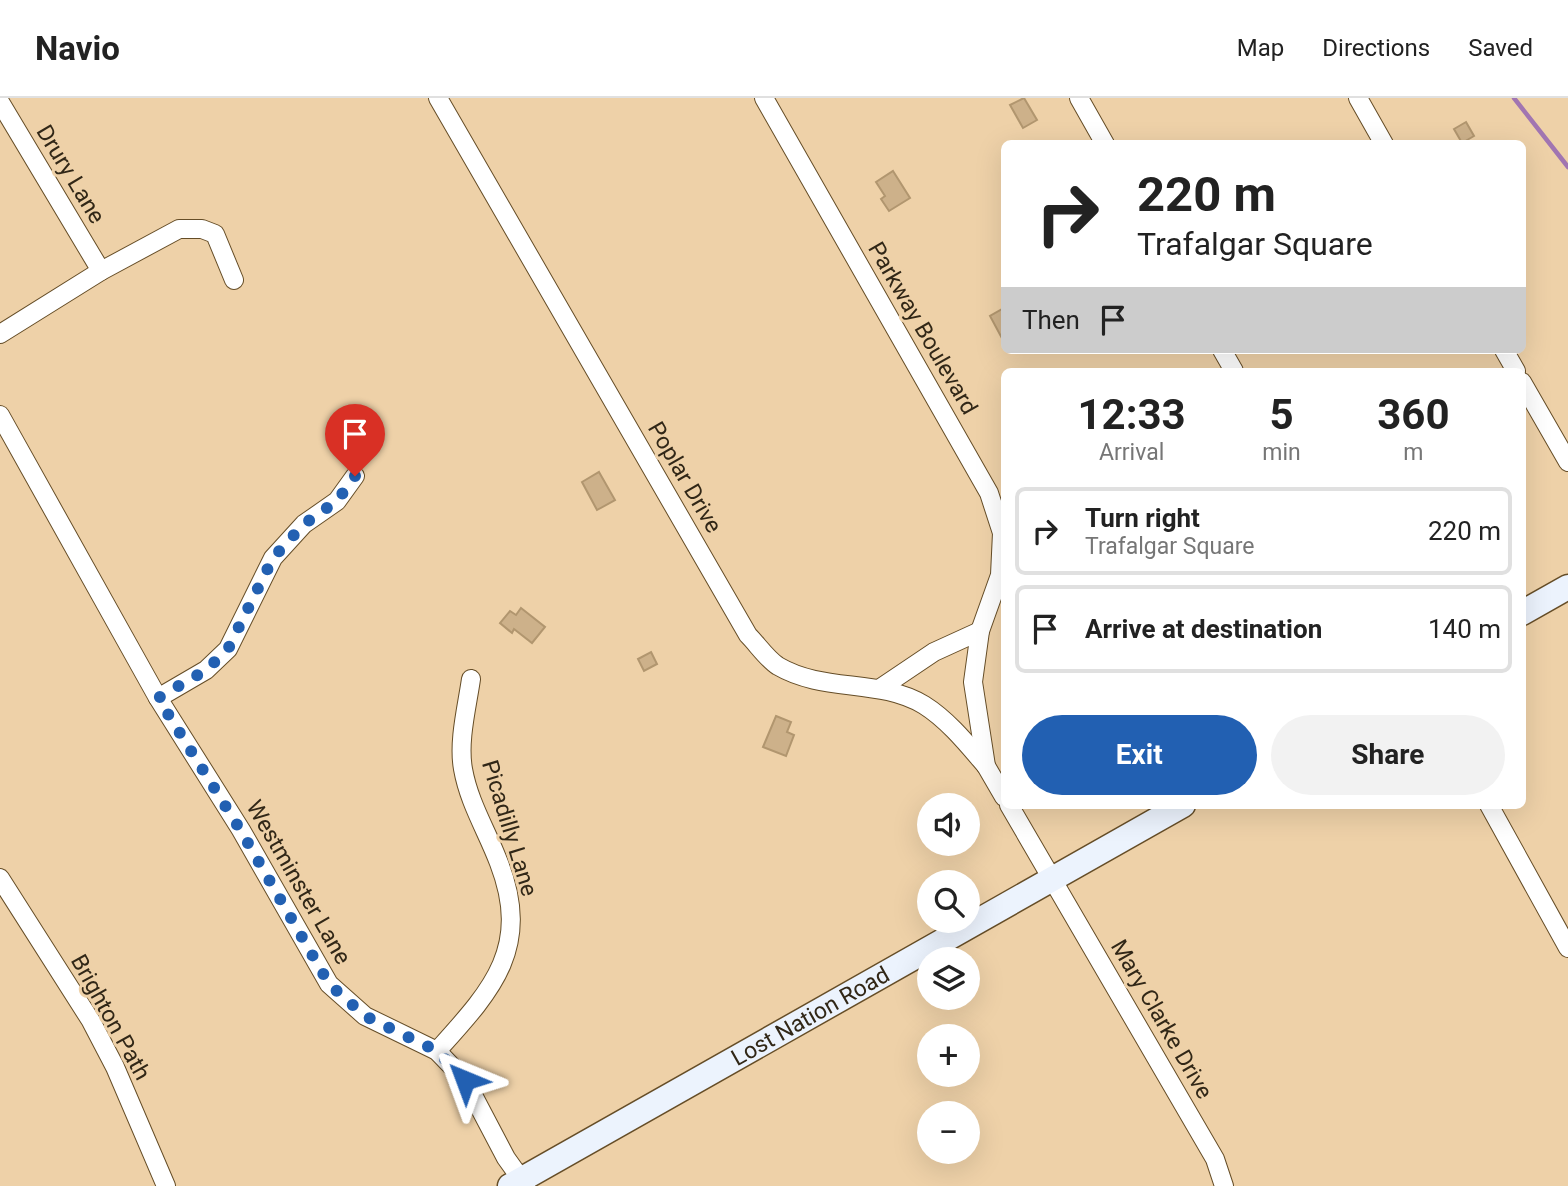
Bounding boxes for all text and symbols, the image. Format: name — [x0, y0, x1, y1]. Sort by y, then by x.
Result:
text: Navio — [35, 29, 120, 68]
text: Map — [1237, 34, 1284, 62]
text: Directions — [1322, 34, 1430, 62]
text: Saved — [1468, 34, 1533, 62]
street label: Drury Lane — [31, 120, 110, 228]
text: 220 m — [1137, 166, 1276, 223]
icon: right — [1022, 168, 1113, 259]
text: Trafalgar Square — [1137, 225, 1373, 263]
street label: Parkway Boulevard — [862, 237, 983, 419]
icon: arrive — [1094, 301, 1132, 339]
text: Then — [1022, 305, 1080, 335]
text: 12:33 — [1078, 390, 1186, 439]
text: 5 — [1269, 390, 1294, 439]
text: 360 — [1377, 390, 1450, 439]
pin — [325, 404, 385, 476]
icon: arrive — [336, 415, 374, 453]
street label: Poplar Drive — [642, 417, 727, 538]
text: Arrival — [1099, 439, 1164, 466]
text: min — [1262, 439, 1301, 466]
text: m — [1403, 439, 1423, 466]
text: Turn right — [1085, 503, 1200, 533]
icon: right — [1026, 512, 1064, 550]
text: 220 m — [1428, 516, 1501, 546]
text: Trafalgar Square — [1085, 533, 1254, 560]
icon: arrive — [1026, 610, 1064, 648]
text: Arrive at destination — [1085, 614, 1322, 644]
text: 140 m — [1428, 614, 1501, 644]
button: Exit — [1022, 715, 1257, 795]
button: Share — [1271, 715, 1505, 795]
street label: Picadilly Lane — [476, 757, 543, 899]
map controls — [917, 793, 980, 1164]
button: sound — [917, 793, 980, 856]
street label: Westminster Lane — [241, 795, 357, 969]
button: search — [917, 870, 980, 933]
street label: Mary Clarke Drive — [1105, 935, 1218, 1104]
button: layers — [917, 947, 980, 1010]
street label: Brighton Path — [65, 950, 156, 1085]
street label: Lost Nation Road — [727, 961, 894, 1072]
button: + — [917, 1024, 980, 1087]
position arrow — [428, 1043, 502, 1117]
button: − — [917, 1101, 980, 1164]

